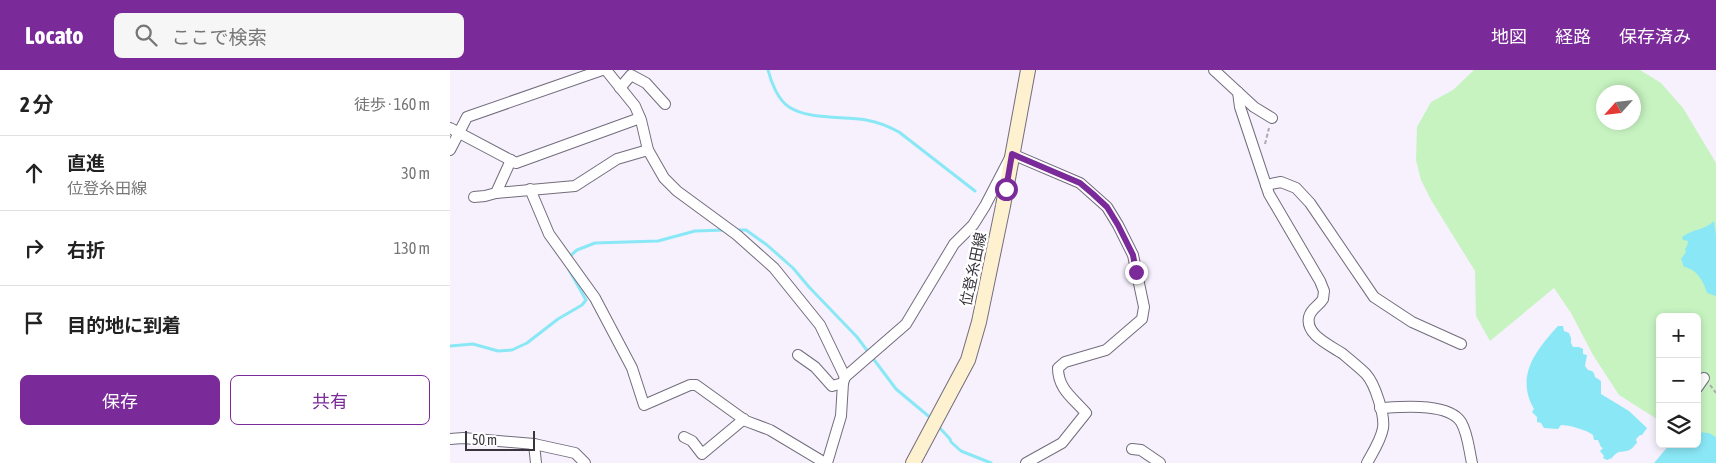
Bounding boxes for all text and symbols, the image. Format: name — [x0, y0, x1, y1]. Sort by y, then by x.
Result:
search box — [114, 13, 464, 58]
icon: search — [132, 21, 160, 49]
text: Locato — [25, 22, 84, 49]
text: ここで検索 — [172, 26, 267, 48]
text: 地図 — [1491, 26, 1527, 47]
text: 経路 — [1555, 26, 1591, 47]
text: 保存済み — [1619, 26, 1691, 47]
north arrow — [1596, 85, 1641, 130]
text: 2 分 — [20, 92, 54, 116]
text: 徒歩 · 160 m — [354, 95, 430, 113]
text: 直進 — [67, 152, 105, 174]
icon: ahead — [20, 159, 48, 187]
text: 30 m — [401, 164, 430, 182]
route start — [995, 178, 1018, 201]
text: 位登糸田線 — [67, 179, 147, 197]
street label: 位登糸田線 — [957, 231, 989, 307]
icon: right — [20, 234, 48, 262]
text: 右折 — [67, 239, 105, 261]
text: 130 m — [394, 239, 430, 257]
route end — [1125, 261, 1148, 284]
icon: arrive — [20, 309, 48, 337]
map controls — [1656, 313, 1701, 448]
button: + — [1656, 313, 1701, 358]
text: 目的地に到着 — [67, 314, 181, 336]
button: − — [1656, 358, 1701, 403]
button: 保存 — [20, 375, 220, 425]
button: 共有 — [230, 375, 430, 425]
button: layers — [1656, 403, 1701, 448]
scale bar — [465, 428, 535, 451]
text: 50 m — [472, 432, 497, 448]

